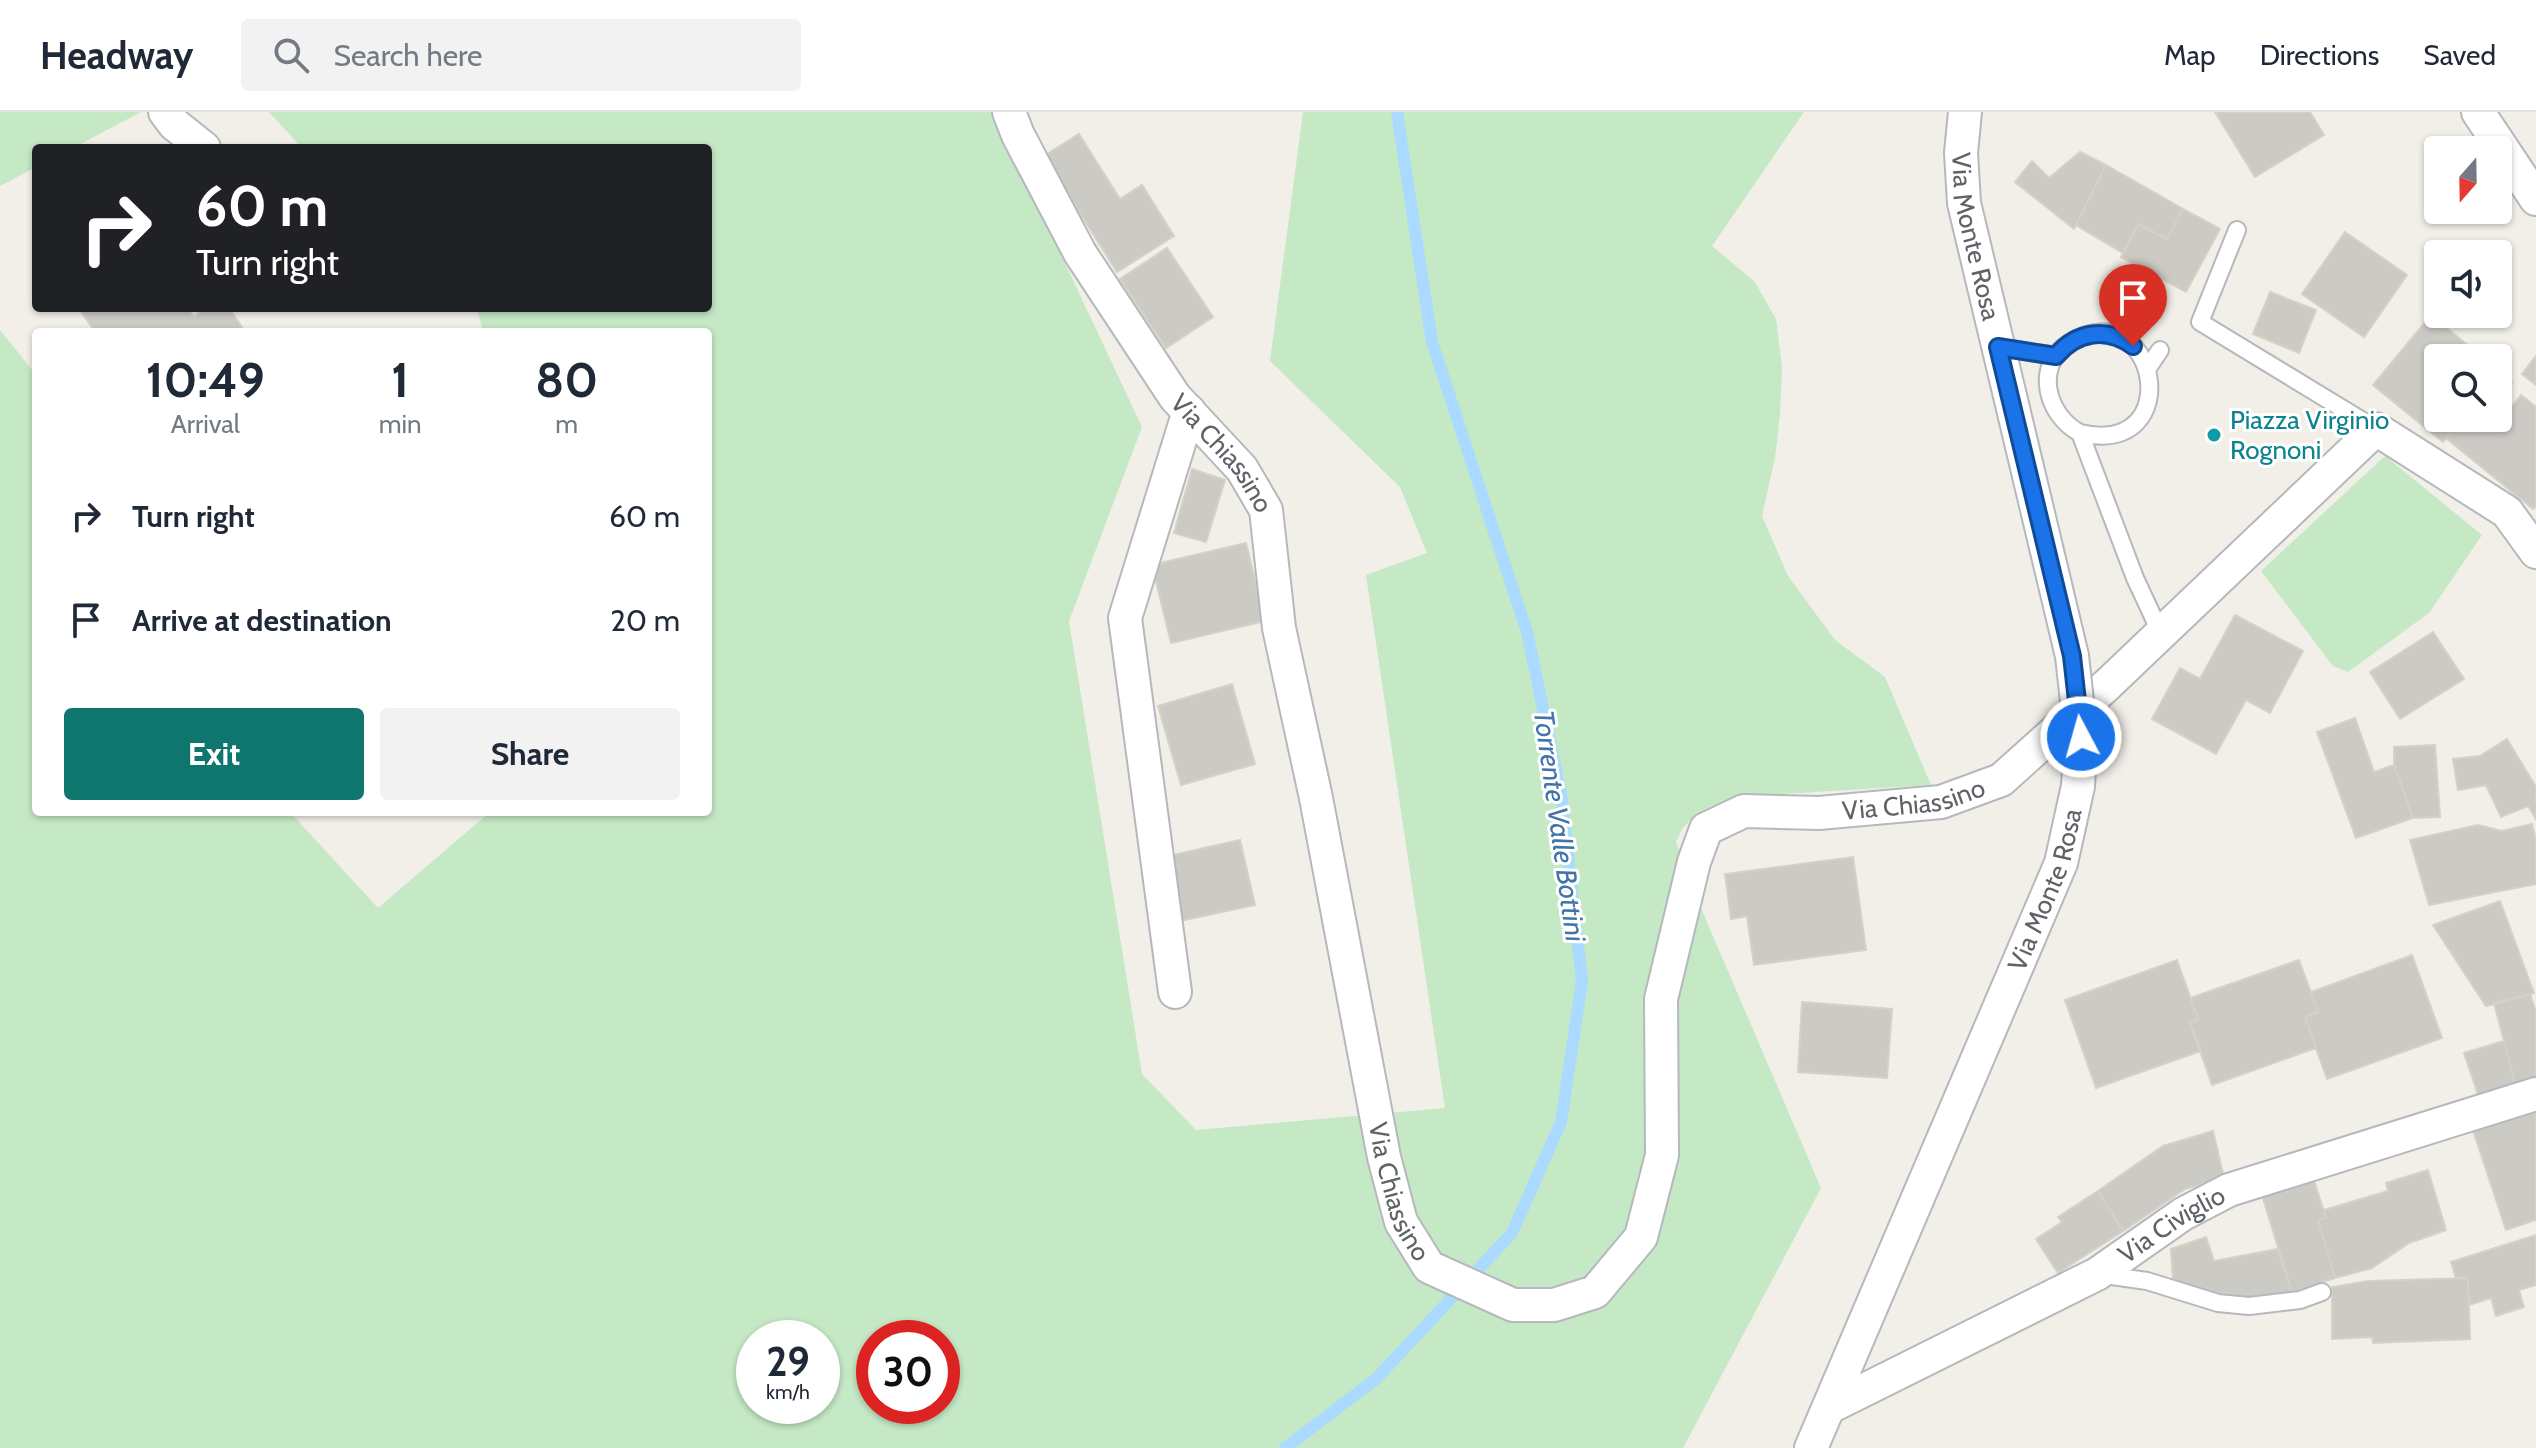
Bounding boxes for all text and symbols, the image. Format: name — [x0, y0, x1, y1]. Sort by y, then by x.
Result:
search box — [241, 19, 801, 91]
text: Headway — [40, 32, 193, 79]
icon: search — [269, 33, 313, 77]
text: Search here — [333, 37, 482, 74]
text: Map — [2164, 38, 2216, 72]
text: Directions — [2260, 38, 2379, 72]
text: Saved — [2423, 38, 2496, 72]
north arrow — [2424, 136, 2512, 224]
map controls — [2424, 136, 2512, 432]
street label: Via Monte Rosa — [1945, 151, 2008, 324]
text: 60 m — [196, 172, 328, 240]
icon: right — [64, 176, 168, 280]
text: Turn right — [196, 240, 339, 284]
button: sound — [2424, 240, 2512, 328]
pin — [2099, 264, 2167, 346]
icon: arrive — [2111, 276, 2155, 320]
button: search — [2424, 344, 2512, 432]
text: 10:49 — [146, 351, 265, 409]
text: 1 — [391, 351, 409, 409]
text: 80 — [535, 351, 598, 409]
street label: Via Chiassino — [1164, 387, 1280, 518]
place label: Piazza Virginio Rognoni — [2230, 404, 2389, 466]
text: Arrival — [171, 408, 240, 440]
text: min — [379, 408, 422, 440]
text: m — [555, 408, 578, 440]
marker: Piazza Virginio Rognoni — [2205, 426, 2223, 444]
icon: right — [64, 494, 108, 538]
text: Turn right — [132, 498, 255, 535]
text: 60 m — [609, 498, 680, 535]
icon: arrive — [64, 598, 108, 642]
text: Arrive at destination — [132, 602, 392, 639]
text: 20 m — [610, 602, 680, 639]
position arrow — [2039, 695, 2123, 779]
button: Exit — [64, 708, 364, 800]
button: Share — [380, 708, 680, 800]
water label: Torrente Valle Bottini — [1527, 708, 1593, 945]
street label: Via Chiassino — [1841, 771, 1989, 827]
street label: Via Monte Rosa — [2001, 805, 2089, 976]
street label: Via Chiassino — [1362, 1120, 1437, 1267]
street label: Via Civiglio — [2112, 1179, 2230, 1270]
speed limit sign: 30 — [856, 1320, 960, 1424]
text: 29 — [766, 1337, 810, 1386]
text: km/h — [766, 1380, 810, 1404]

